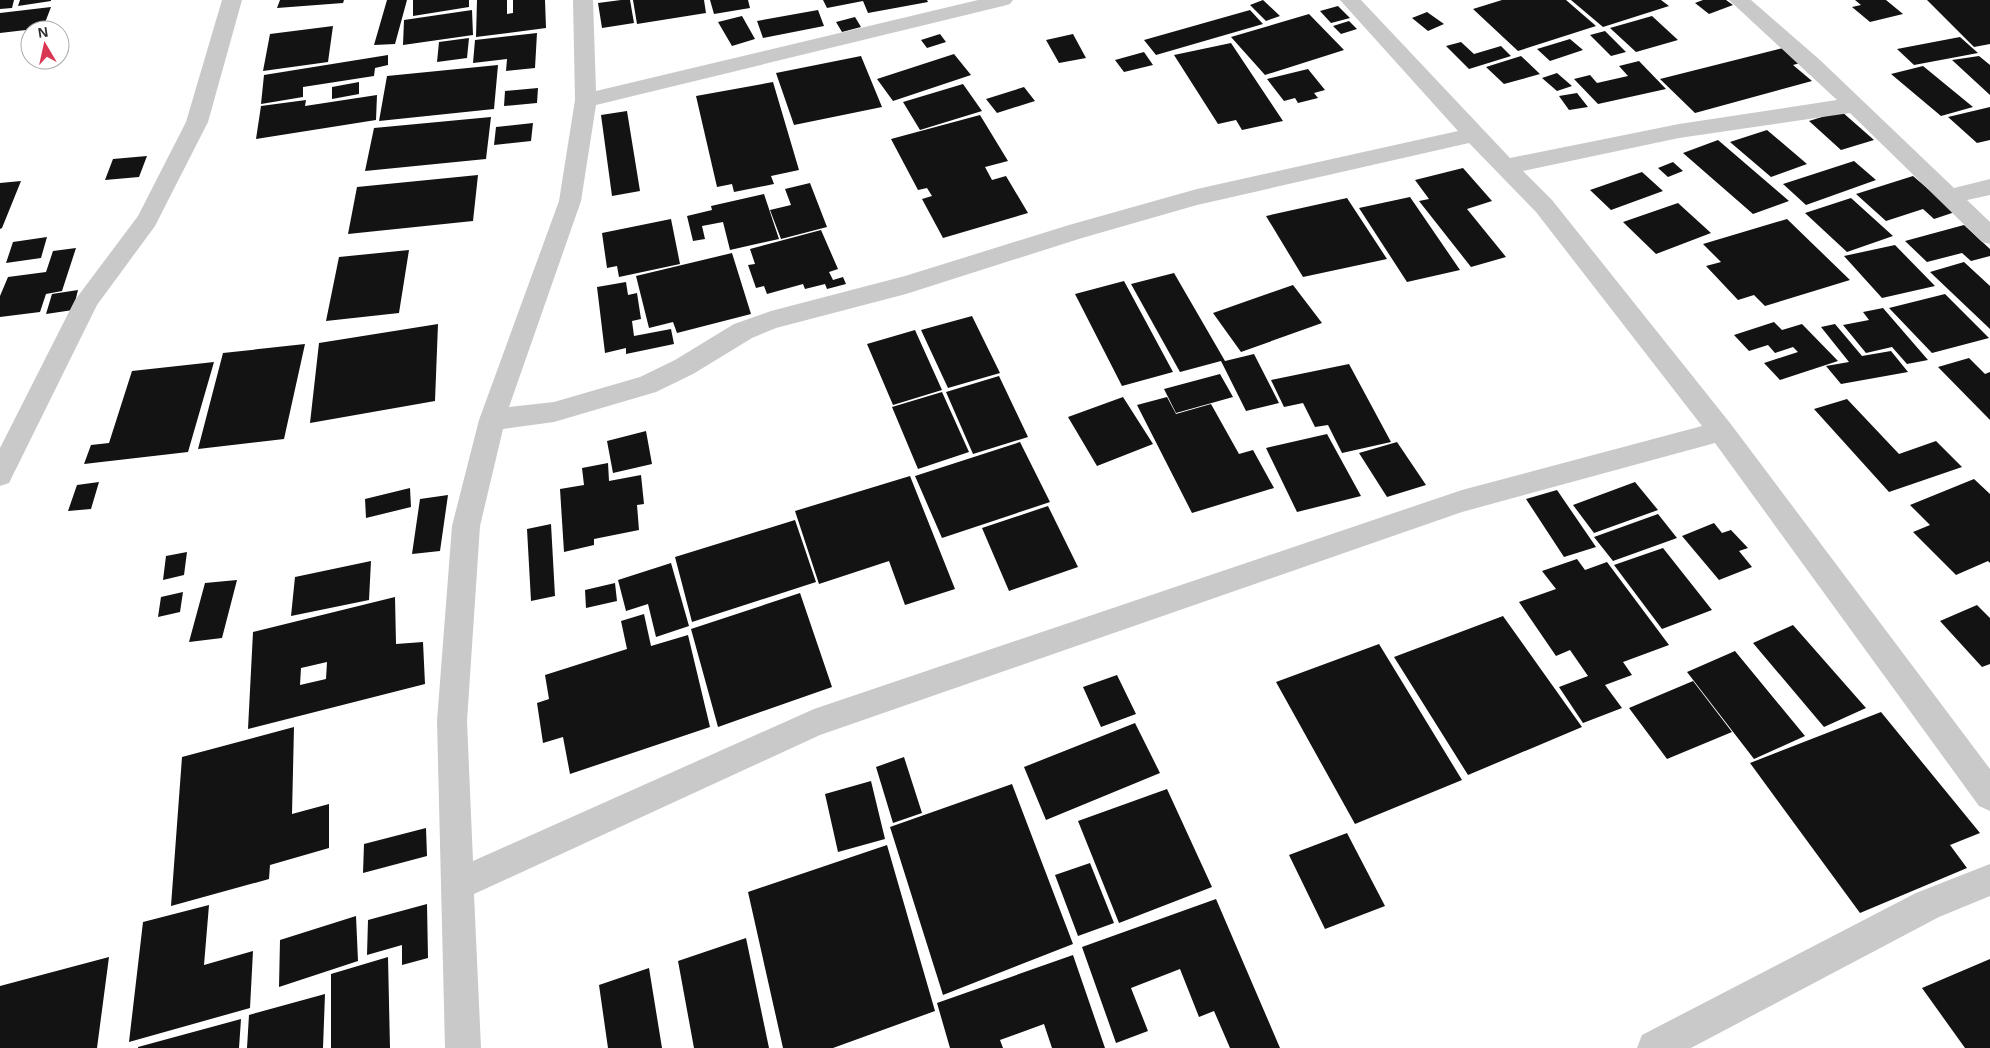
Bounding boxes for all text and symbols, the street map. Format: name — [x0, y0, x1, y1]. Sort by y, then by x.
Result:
north arrow — [20, 20, 70, 70]
text: N — [37, 23, 49, 41]

